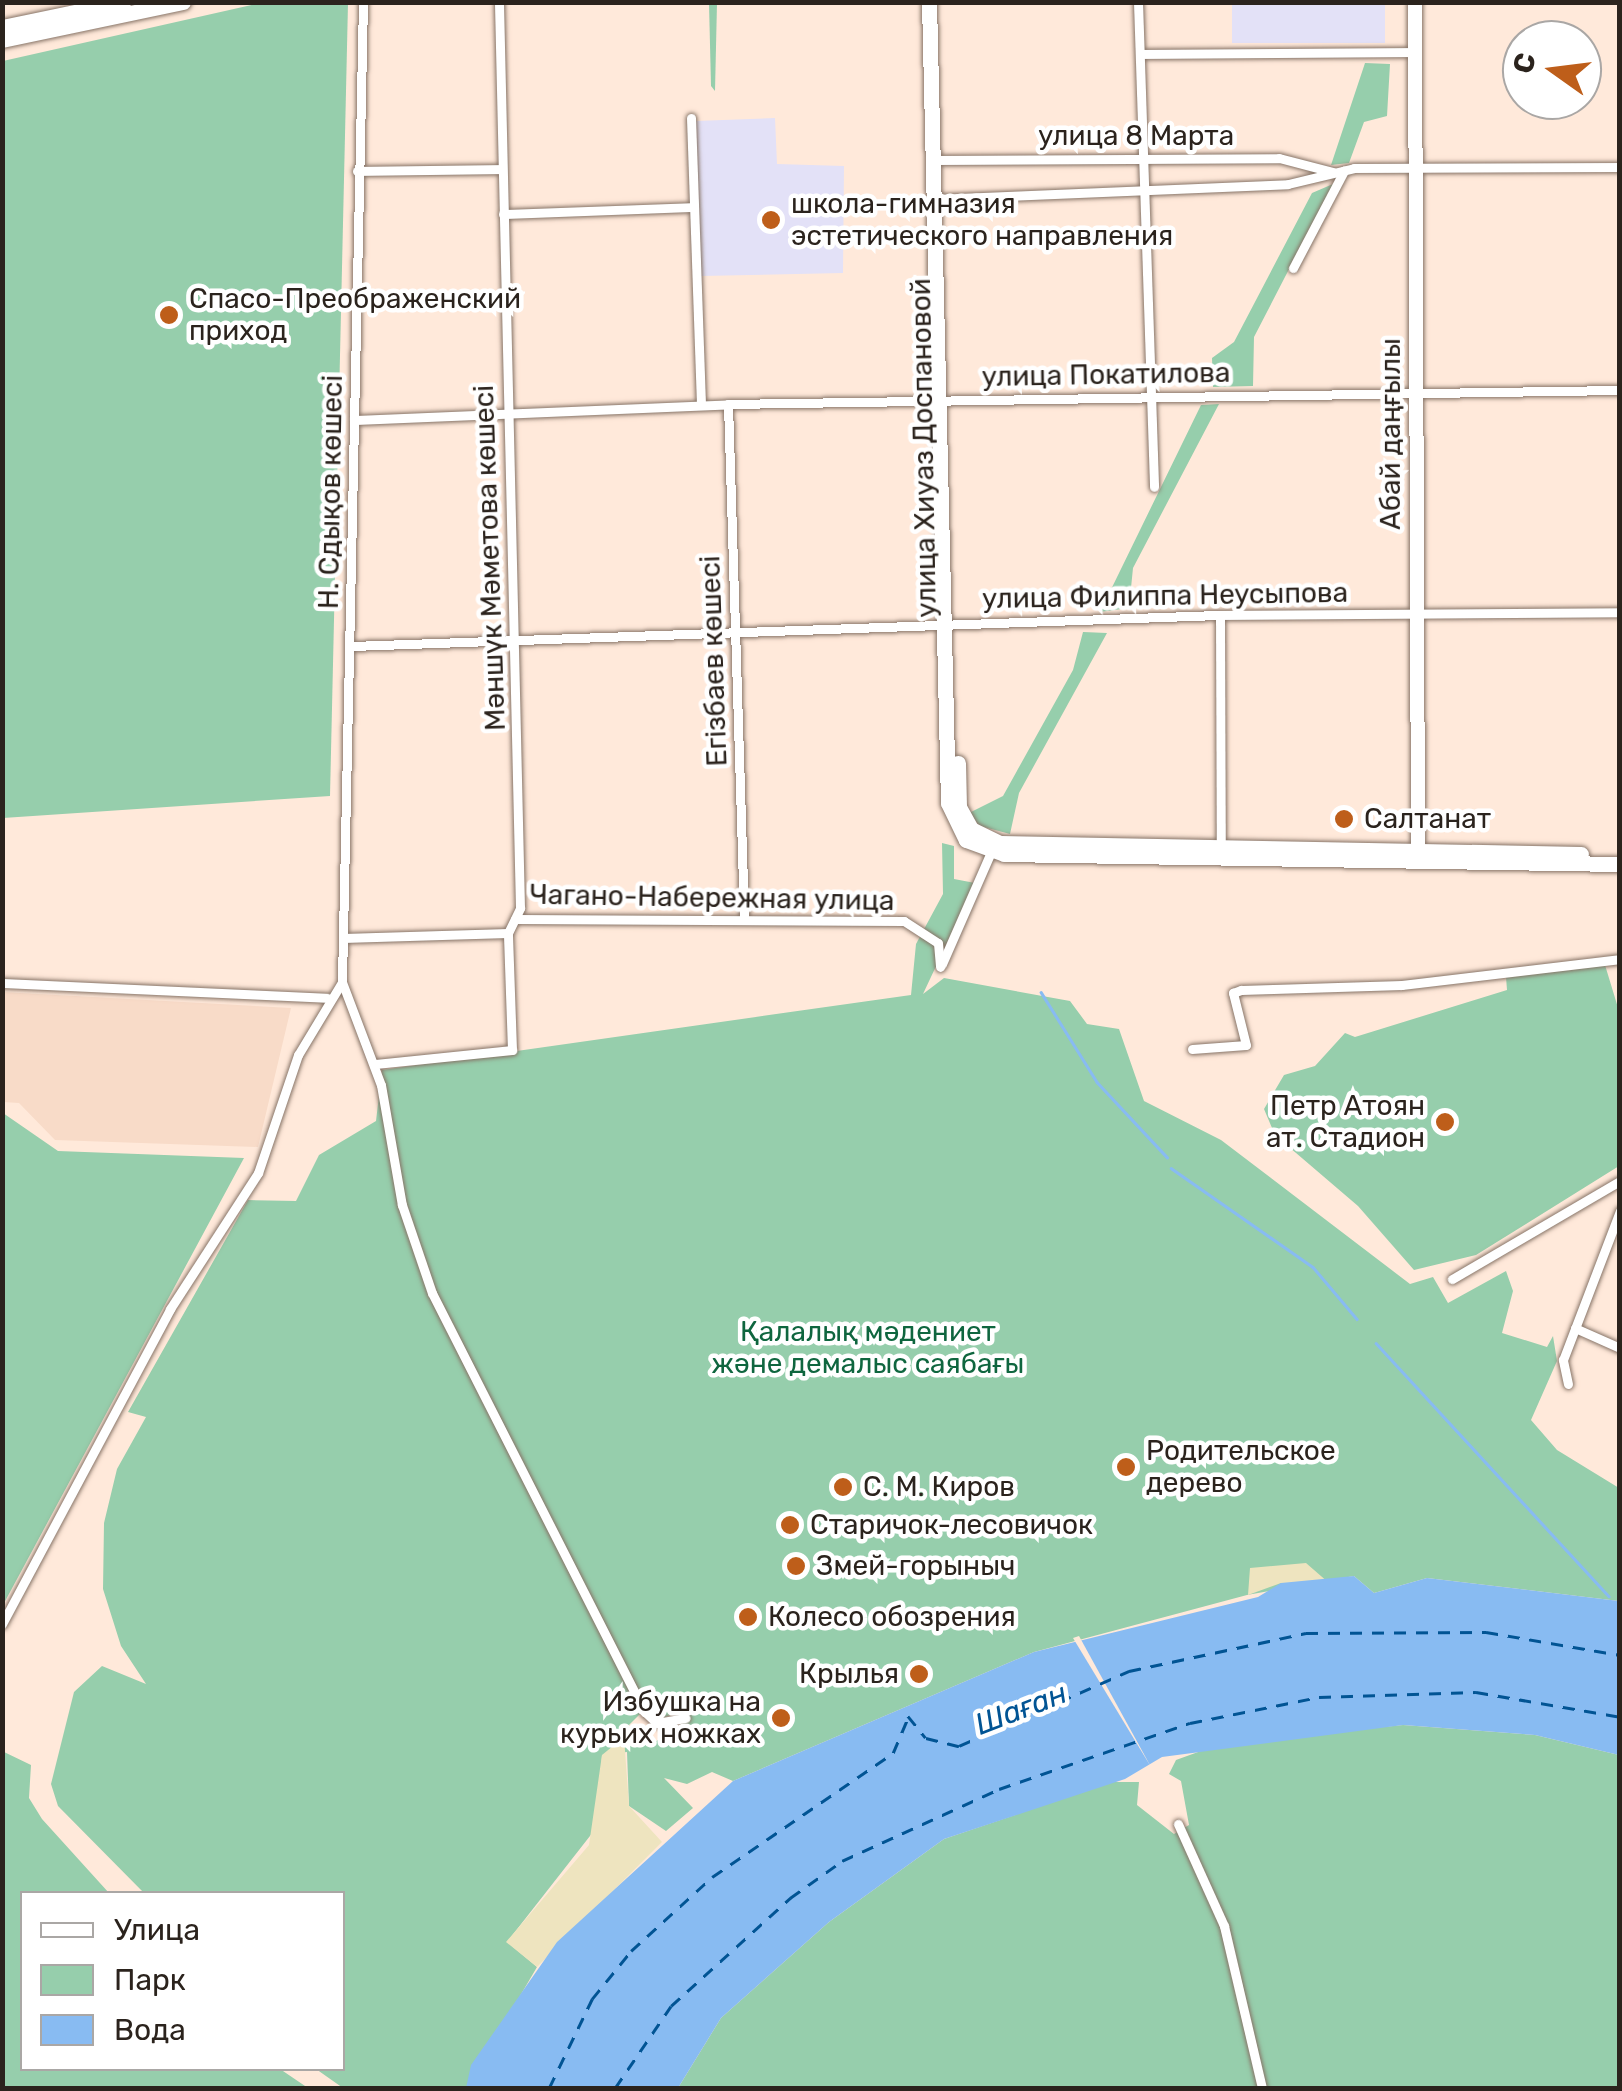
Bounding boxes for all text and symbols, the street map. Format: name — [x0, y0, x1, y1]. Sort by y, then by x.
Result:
north arrow — [1502, 20, 1602, 120]
text: С — [1506, 50, 1543, 77]
street label: улица 8 Марта — [1038, 119, 1234, 153]
place label: школа-гимназия эстетического направления — [791, 187, 1173, 253]
marker: школа-гимназия эстетического направления — [760, 209, 782, 231]
street label: улица Хиуаз Доспановой — [904, 278, 944, 618]
place label: Спасо-Преображенский приход — [189, 282, 521, 348]
marker: Спасо-Преображенский приход — [158, 304, 180, 326]
street label: Абай даңғылы — [1374, 338, 1408, 530]
street label: улица Покатилова — [981, 356, 1231, 394]
street label: Н. Сдықов көшесі — [312, 375, 350, 609]
street label: Мәншүк Мәметова көшесі — [467, 385, 513, 731]
street label: Егізбаев көшесі — [694, 555, 734, 767]
street label: улица Филиппа Неусыпова — [982, 576, 1348, 616]
place label: Салтанат — [1364, 802, 1491, 836]
marker: Салтанат — [1333, 808, 1355, 830]
street label: Чагано-Набережная улица — [529, 878, 895, 918]
place label: Петр Атоян ат. Стадион — [1266, 1089, 1425, 1155]
marker: Петр Атоян ат. Стадион — [1434, 1111, 1456, 1133]
park label: Қалалық мәдениет және демалыс саябағы — [712, 1315, 1024, 1381]
place label: Родительское дерево — [1146, 1434, 1336, 1500]
marker: Родительское дерево — [1115, 1456, 1137, 1478]
place label: С. М. Киров — [863, 1470, 1015, 1504]
marker: С. М. Киров — [832, 1476, 854, 1498]
place label: Старичок-лесовичок — [810, 1508, 1093, 1542]
marker: Старичок-лесовичок — [779, 1514, 801, 1536]
place label: Змей-горыныч — [816, 1549, 1015, 1583]
marker: Змей-горыныч — [785, 1555, 807, 1577]
place label: Колесо обозрения — [768, 1600, 1016, 1634]
marker: Колесо обозрения — [737, 1606, 759, 1628]
place label: Крылья — [799, 1657, 899, 1691]
marker: Крылья — [908, 1663, 930, 1685]
water label: Шаған — [970, 1675, 1072, 1743]
place label: Избушка на курьих ножках — [560, 1685, 761, 1751]
marker: Избушка на курьих ножках — [770, 1707, 792, 1729]
legend — [20, 1891, 345, 2071]
text: Улица — [114, 1912, 200, 1948]
text: Парк — [114, 1962, 186, 1998]
text: Вода — [114, 2012, 186, 2048]

